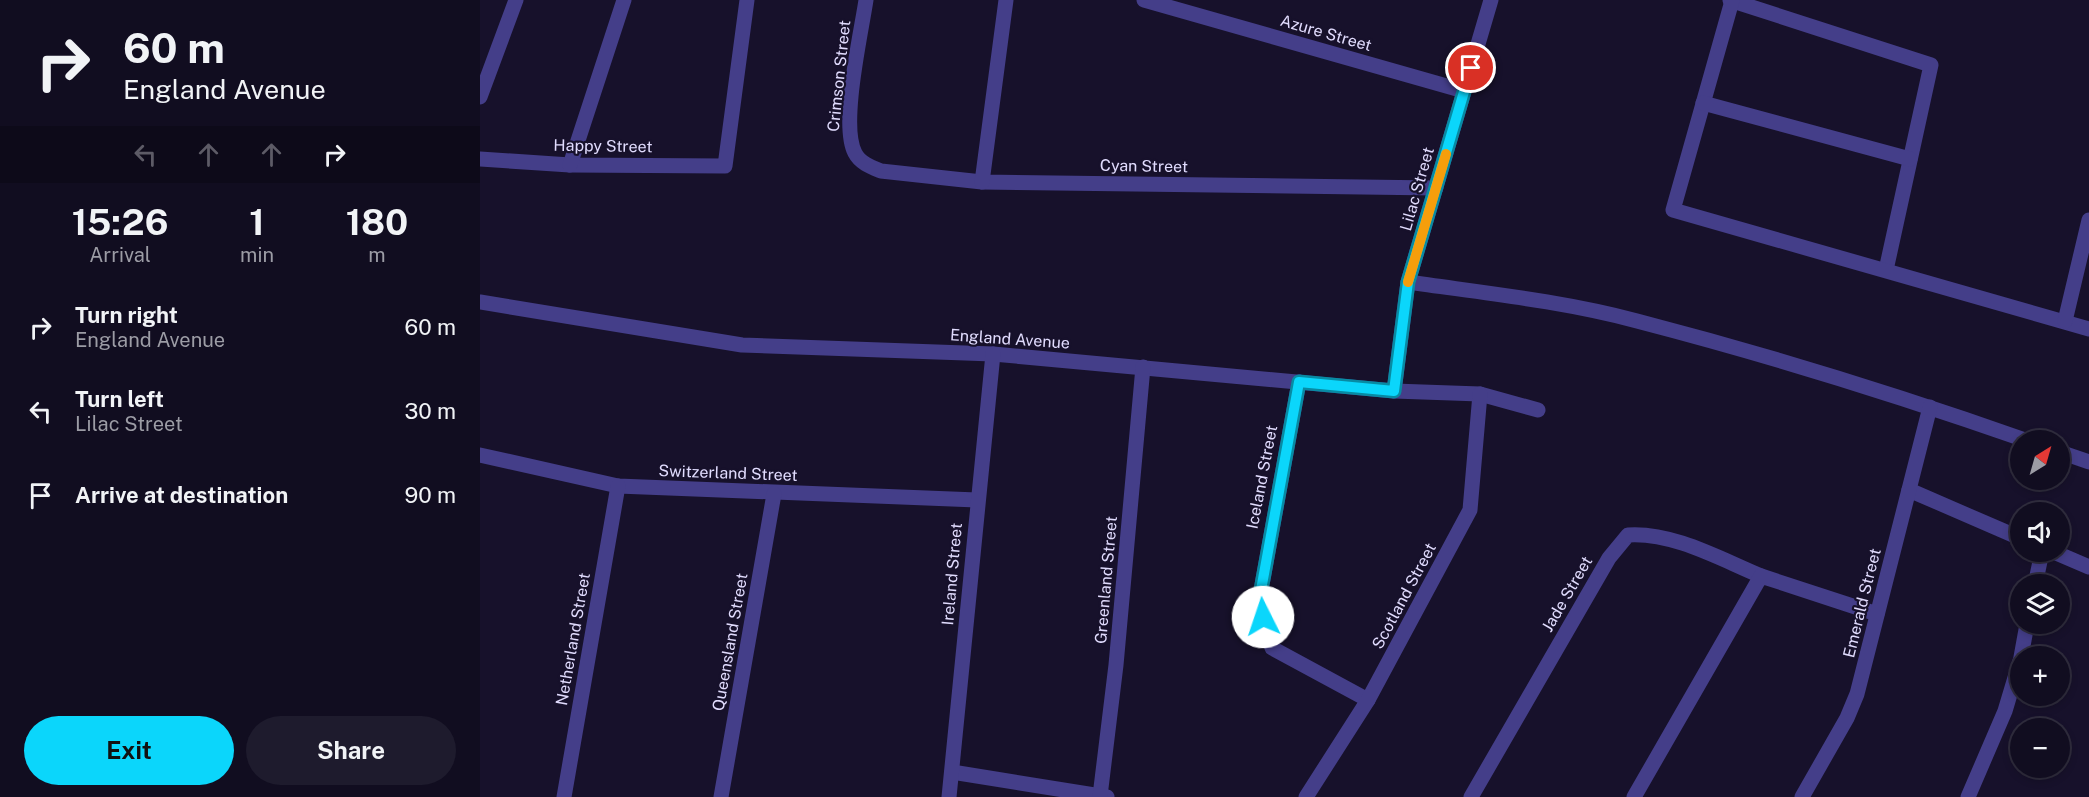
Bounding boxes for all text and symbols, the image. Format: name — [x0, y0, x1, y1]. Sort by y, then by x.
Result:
street label: Azure Street — [1278, 11, 1374, 55]
street label: Crimson Street — [824, 19, 854, 133]
text: 60 m — [123, 23, 225, 72]
icon: right — [24, 24, 102, 102]
pin — [1445, 42, 1496, 93]
icon: arrive — [1454, 51, 1487, 84]
text: England Avenue — [123, 73, 326, 105]
street label: Happy Street — [553, 136, 653, 156]
icon: left — [129, 138, 162, 171]
icon: ahead — [192, 138, 225, 171]
icon: ahead — [255, 138, 288, 171]
icon: right — [318, 138, 351, 171]
street label: Lilac Street — [1396, 145, 1438, 233]
street label: Cyan Street — [1100, 156, 1188, 176]
text: 15:26 — [72, 201, 168, 243]
text: 1 — [249, 201, 265, 243]
text: 180 — [346, 201, 408, 243]
text: Arrival — [89, 243, 151, 267]
text: min — [240, 243, 274, 267]
text: m — [368, 243, 386, 267]
text: Turn right — [75, 302, 178, 328]
icon: right — [24, 311, 57, 344]
text: 60 m — [405, 314, 456, 340]
street label: England Avenue — [949, 325, 1071, 353]
text: England Avenue — [75, 328, 225, 352]
text: Turn left — [75, 386, 164, 412]
icon: left — [24, 395, 57, 428]
text: 30 m — [404, 398, 456, 424]
text: Lilac Street — [75, 412, 183, 436]
street label: Iceland Street — [1243, 424, 1281, 530]
north arrow — [2010, 430, 2070, 490]
map controls — [2010, 430, 2070, 778]
street label: Switzerland Street — [658, 461, 798, 485]
icon: arrive — [24, 479, 57, 512]
text: Arrive at destination — [75, 482, 288, 508]
text: 90 m — [405, 482, 456, 508]
button: sound — [2010, 502, 2070, 562]
street label: Greenland Street — [1091, 515, 1121, 645]
street label: Ireland Street — [938, 522, 966, 626]
street label: Scotland Street — [1368, 540, 1440, 652]
street label: Emerald Street — [1839, 546, 1885, 660]
street label: Jade Street — [1538, 553, 1596, 635]
street label: Netherland Street — [552, 571, 594, 707]
street label: Queensland Street — [709, 572, 751, 712]
button: layers — [2010, 574, 2070, 634]
position arrow — [1231, 585, 1295, 649]
button: + — [2010, 646, 2070, 706]
button: Exit — [24, 716, 234, 785]
button: Share — [246, 716, 456, 785]
button: − — [2010, 718, 2070, 778]

